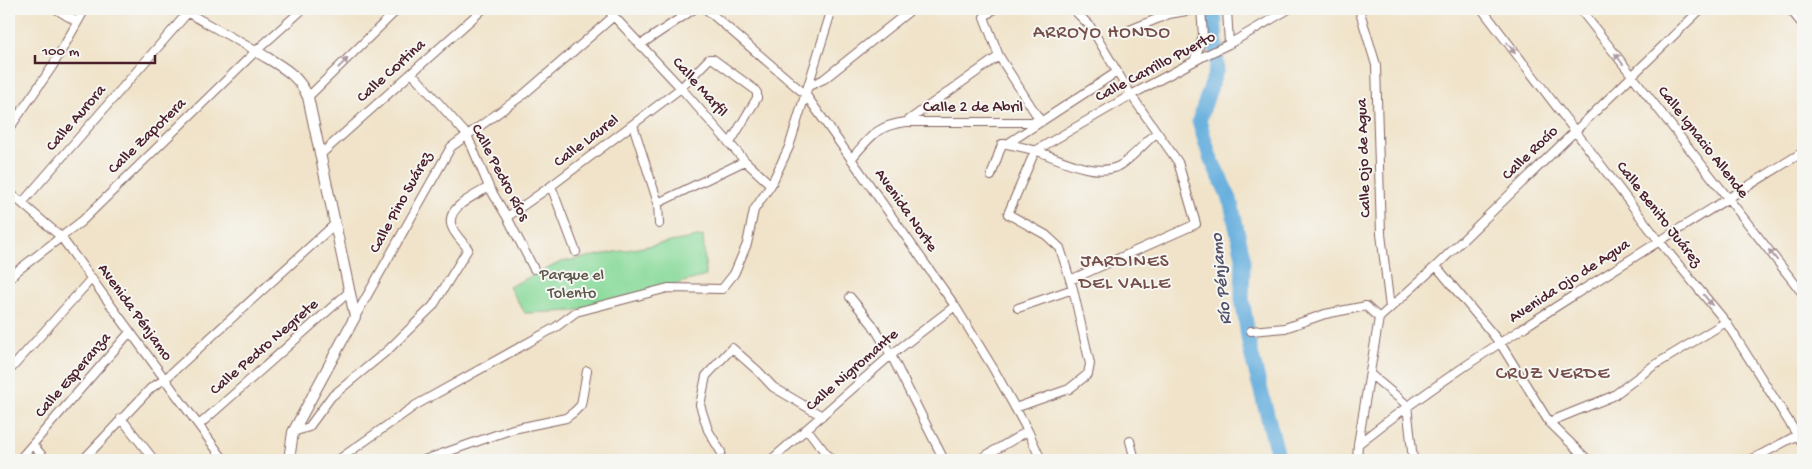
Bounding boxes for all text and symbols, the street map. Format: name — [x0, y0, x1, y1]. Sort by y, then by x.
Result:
district label: ARROYO HONDO — [1033, 22, 1171, 45]
street label: Calle Carrillo Puerto — [1093, 28, 1219, 108]
scale bar — [35, 32, 155, 64]
street label: Calle Cortina — [354, 35, 431, 108]
one-way arrow — [1506, 41, 1517, 54]
text: 100 m — [41, 43, 80, 61]
one-way arrow — [1613, 53, 1624, 66]
street label: Calle Marfil — [667, 54, 731, 122]
one-way arrow — [337, 57, 349, 69]
street label: Calle Aurora — [43, 81, 112, 156]
street label: Calle Ignacio Allende — [1652, 83, 1752, 203]
street label: Calle Zapotera — [105, 94, 192, 179]
street label: Calle Ojo de Agua — [1353, 97, 1377, 218]
street label: Calle 2 de Abril — [923, 99, 1023, 118]
street label: Calle Laurel — [551, 111, 623, 173]
street label: Calle Pedro Ríos — [466, 121, 533, 226]
street label: Calle Rocío — [1499, 123, 1563, 185]
street label: Calle Pino Suárez — [366, 148, 438, 257]
street label: Calle Benito Juárez — [1611, 158, 1706, 272]
street label: Avenida Norte — [869, 166, 941, 257]
water label: Río Pénjamo — [1207, 231, 1237, 326]
street label: Avenida Ojo de Agua — [1506, 235, 1635, 328]
one-way arrow — [1767, 249, 1778, 262]
district label: JARDINES DEL VALLE — [1077, 251, 1171, 296]
street label: Avenida Pénjamo — [92, 261, 176, 365]
park label: Parque el Tolento — [539, 267, 604, 304]
one-way arrow — [1703, 293, 1714, 306]
street label: Calle Pedro Negrete — [207, 295, 324, 400]
street label: Calle Nigromante — [803, 325, 904, 416]
street label: Calle Esperanza — [32, 329, 117, 423]
district label: CRUZ VERDE — [1496, 363, 1610, 386]

